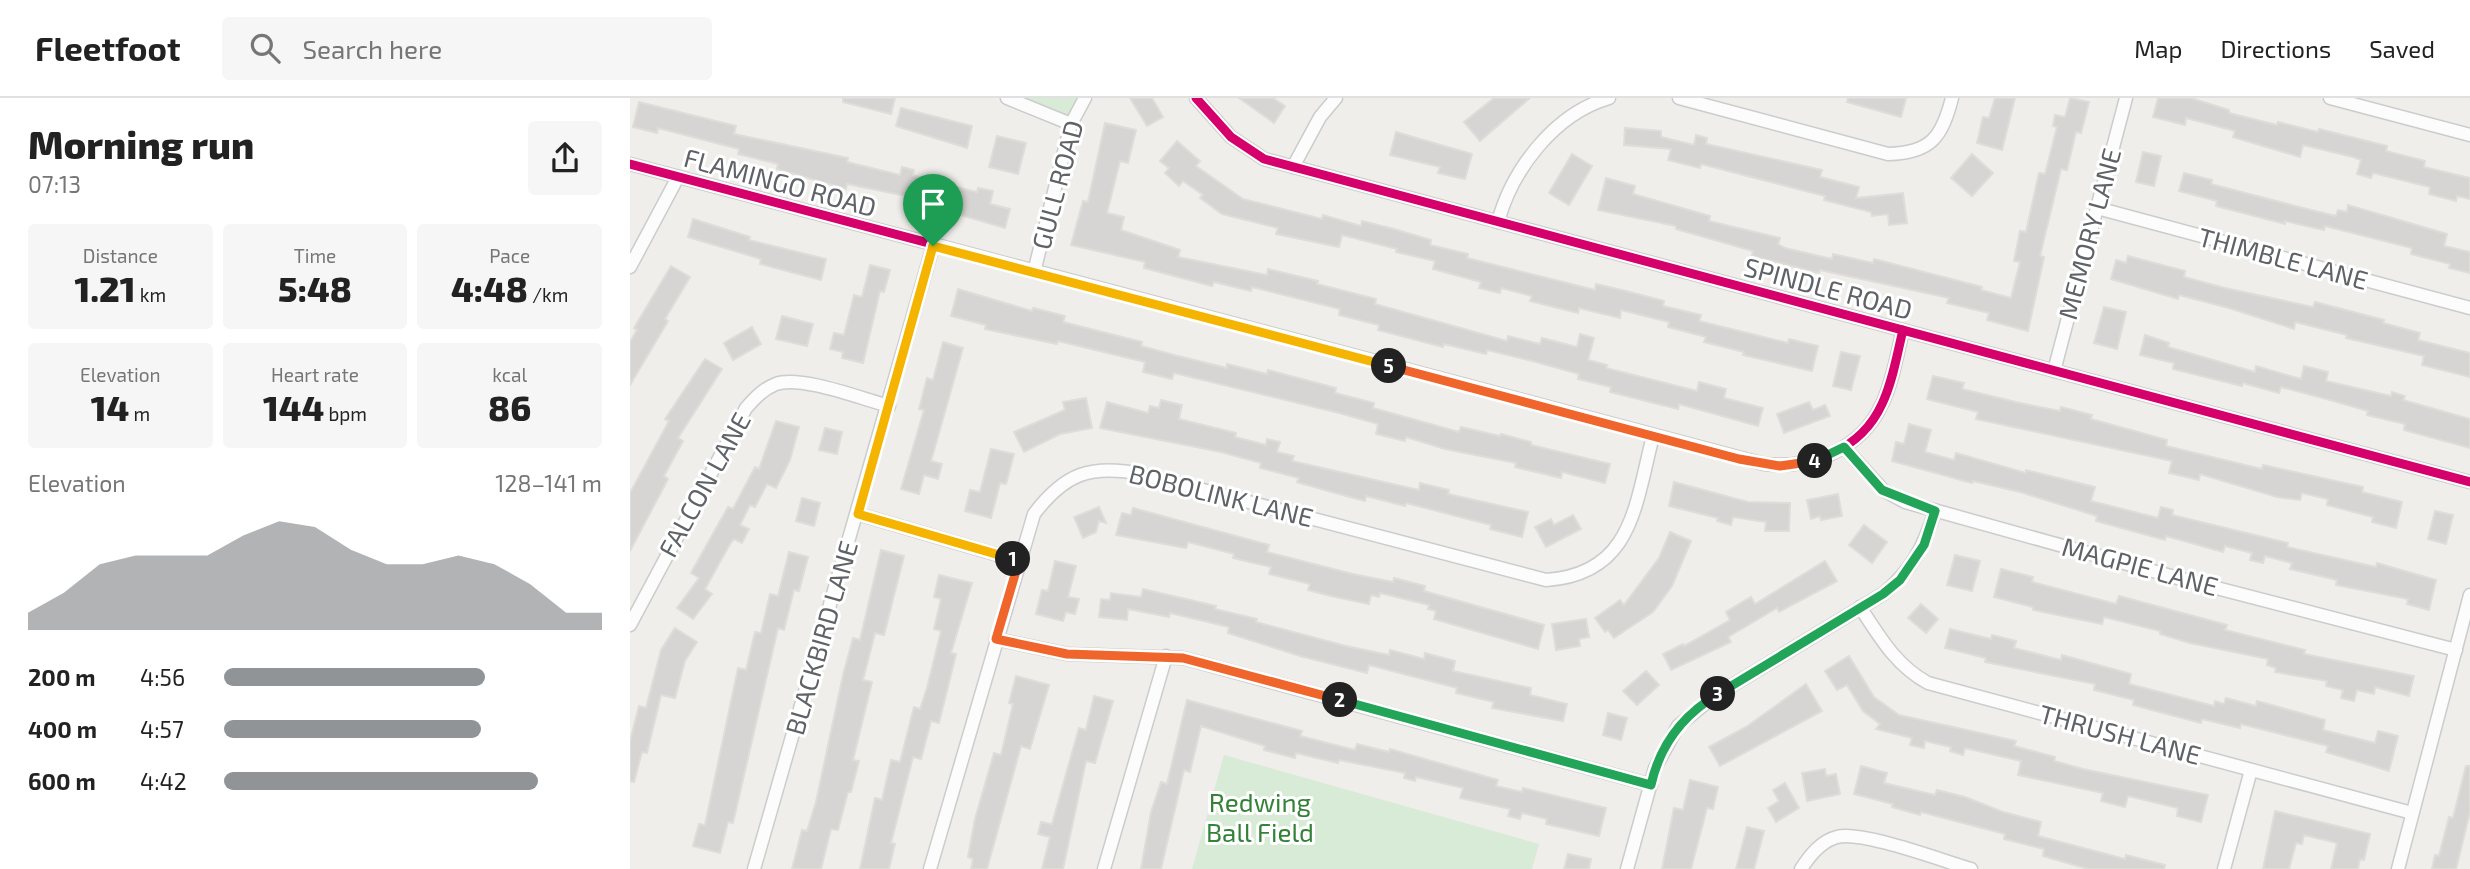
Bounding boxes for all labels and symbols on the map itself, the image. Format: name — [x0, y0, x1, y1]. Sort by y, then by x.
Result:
street label: GULL ROAD — [1024, 117, 1089, 253]
street label: FLAMINGO ROAD — [681, 141, 880, 222]
street label: MEMORY LANE — [2051, 145, 2126, 322]
pin — [903, 174, 963, 246]
street label: THIMBLE LANE — [2195, 220, 2372, 295]
street label: SPINDLE ROAD — [1741, 250, 1916, 325]
pin: 5 — [1372, 348, 1406, 384]
street label: FALCON LANE — [651, 407, 756, 562]
pin: 4 — [1798, 444, 1832, 478]
street label: BOBOLINK LANE — [1126, 457, 1317, 532]
street label: MAGPIE LANE — [2059, 530, 2222, 601]
street label: BLACKBIRD LANE — [778, 537, 863, 738]
pin: 1 — [996, 542, 1030, 576]
pin: 3 — [1700, 676, 1736, 712]
pin: 2 — [1322, 682, 1358, 718]
street label: THRUSH LANE — [2036, 697, 2205, 770]
park label: Redwing Ball Field — [1206, 786, 1314, 847]

